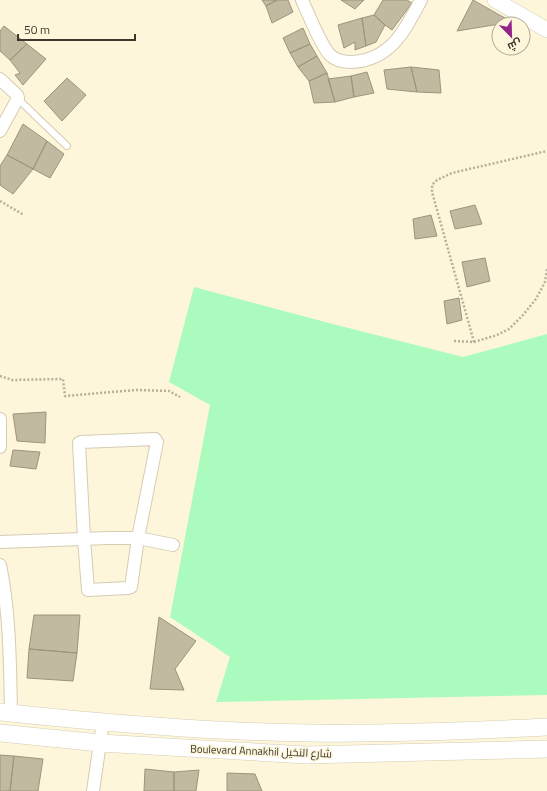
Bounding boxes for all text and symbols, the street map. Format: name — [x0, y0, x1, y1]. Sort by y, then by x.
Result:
scale bar — [18, 16, 135, 42]
north arrow — [491, 16, 531, 56]
text: 50 m — [24, 20, 50, 39]
text: ش — [505, 35, 525, 55]
street label: Boulevard Annakhil شارع النخيل — [190, 741, 332, 761]

